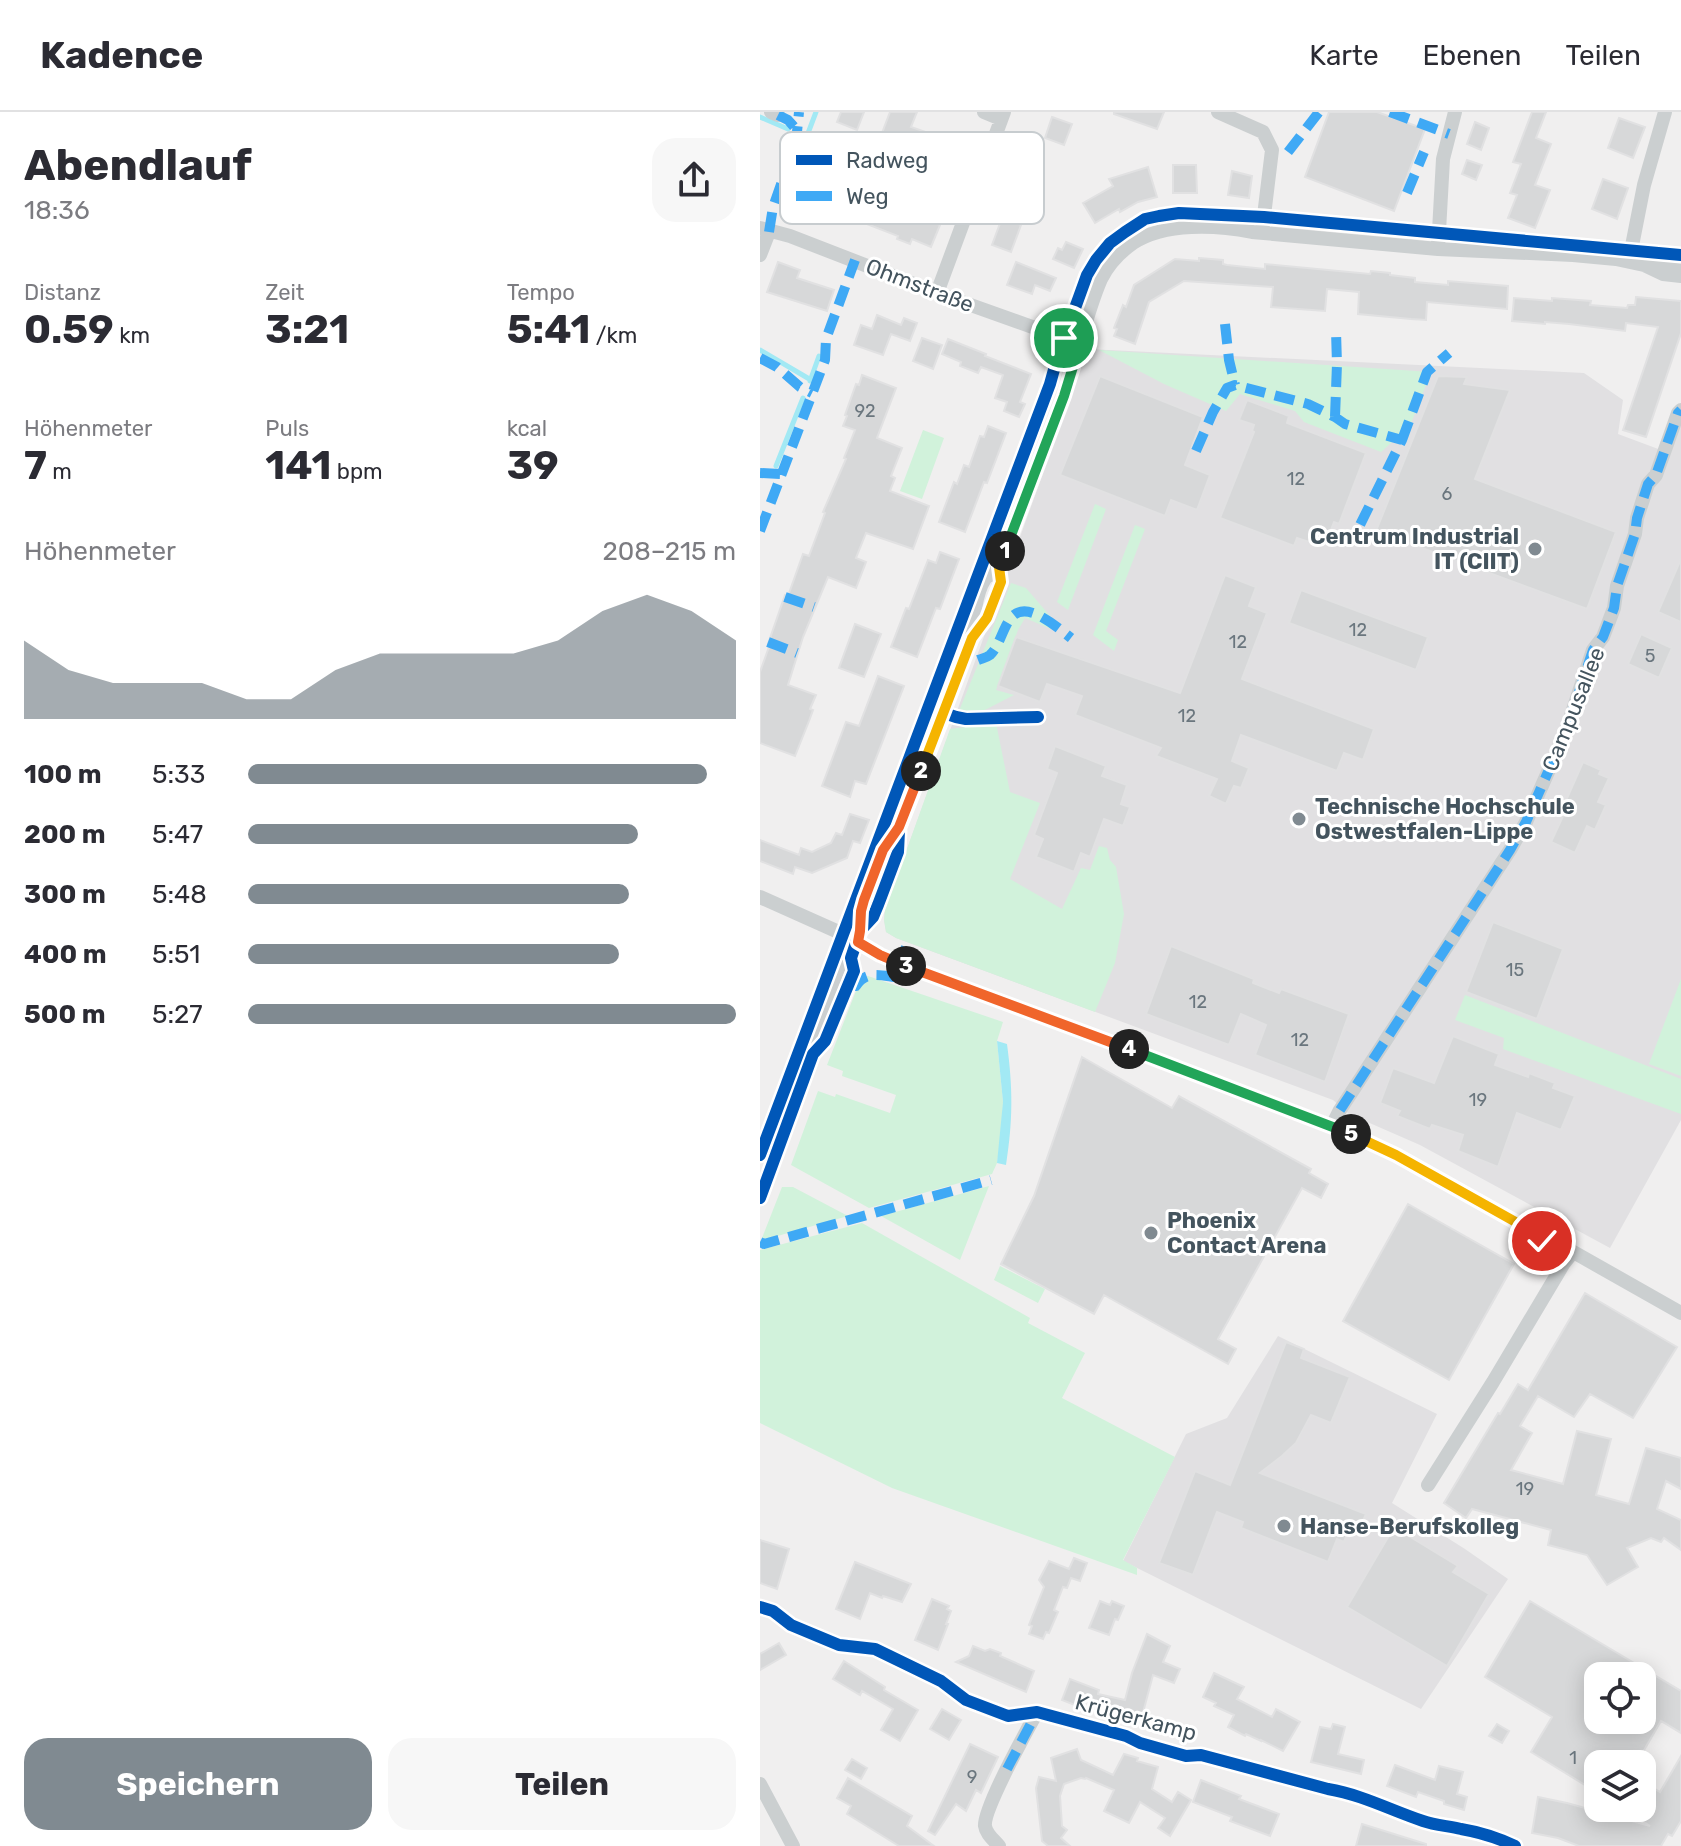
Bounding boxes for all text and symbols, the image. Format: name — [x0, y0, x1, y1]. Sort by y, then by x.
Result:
text: Kadence — [40, 32, 203, 78]
text: Karte — [1309, 39, 1379, 72]
text: Ebenen — [1423, 39, 1522, 72]
text: Teilen — [1566, 39, 1641, 72]
legend — [780, 132, 1044, 224]
button: share — [652, 138, 736, 222]
text: Abendlauf — [24, 139, 252, 191]
text: Radweg — [846, 147, 928, 174]
text: Weg — [846, 183, 889, 210]
text: 18:36 — [24, 195, 90, 226]
street label: Ohmstraße — [862, 253, 978, 318]
text: Distanz — [24, 279, 101, 306]
text: Zeit — [265, 279, 304, 306]
text: Tempo — [507, 279, 575, 306]
pin — [1030, 304, 1098, 372]
text: 0.59 — [24, 306, 114, 353]
text: 3:21 — [265, 306, 349, 353]
text: 5:41 — [507, 306, 590, 353]
icon: arrive — [1042, 316, 1086, 360]
text: km — [114, 322, 150, 349]
text: /km — [590, 322, 637, 349]
house number: 92 — [854, 400, 876, 422]
text: Höhenmeter — [24, 415, 152, 442]
text: Puls — [265, 415, 309, 442]
text: kcal — [507, 415, 547, 442]
text: 7 — [24, 442, 47, 489]
text: 141 — [265, 442, 331, 489]
text: 39 — [507, 442, 559, 489]
text: m — [47, 458, 72, 485]
text: bpm — [331, 458, 383, 485]
house number: 12 — [1287, 468, 1305, 490]
house number: 6 — [1442, 483, 1453, 505]
place label: Centrum Industrial IT (CIIT) — [1310, 523, 1519, 575]
pin: 1 — [985, 531, 1025, 571]
text: Höhenmeter — [24, 536, 176, 567]
text: 208–215 m — [602, 536, 736, 567]
text: 1 — [1000, 537, 1010, 564]
marker: Centrum Industrial IT (CIIT) — [1526, 540, 1544, 558]
house number: 12 — [1349, 619, 1367, 641]
house number: 12 — [1229, 631, 1247, 653]
street label: Campusallee — [1536, 643, 1611, 775]
house number: 5 — [1645, 645, 1655, 667]
house number: 12 — [1178, 705, 1196, 727]
pin: 2 — [901, 751, 941, 791]
text: 2 — [914, 757, 928, 784]
text: 100 m — [24, 759, 102, 790]
text: 5:33 — [152, 759, 205, 790]
place label: Technische Hochschule Ostwestfalen-Lippe — [1315, 793, 1575, 845]
marker: Technische Hochschule Ostwestfalen-Lippe — [1290, 810, 1308, 828]
text: 200 m — [24, 819, 106, 850]
text: 5:47 — [152, 819, 203, 850]
text: 300 m — [24, 879, 106, 910]
text: 5:48 — [152, 879, 207, 910]
text: 400 m — [24, 939, 106, 970]
text: 5:51 — [152, 939, 200, 970]
pin: 3 — [886, 946, 926, 986]
text: 3 — [899, 952, 913, 979]
house number: 15 — [1506, 959, 1524, 981]
house number: 12 — [1189, 991, 1207, 1013]
text: 500 m — [24, 999, 106, 1030]
text: 5:27 — [152, 999, 203, 1030]
pin: 4 — [1109, 1029, 1149, 1069]
house number: 12 — [1291, 1029, 1309, 1051]
text: 4 — [1121, 1035, 1137, 1062]
house number: 19 — [1469, 1089, 1487, 1111]
pin: 5 — [1331, 1114, 1371, 1154]
text: 5 — [1344, 1120, 1358, 1147]
place label: Phoenix Contact Arena — [1167, 1207, 1326, 1259]
pin — [1508, 1207, 1576, 1275]
icon: check — [1520, 1219, 1564, 1263]
marker: Phoenix Contact Arena — [1142, 1224, 1160, 1242]
house number: 19 — [1516, 1478, 1534, 1500]
place label: Hanse-Berufskolleg — [1300, 1513, 1519, 1540]
marker: Hanse-Berufskolleg — [1275, 1517, 1293, 1535]
map controls — [1584, 1662, 1656, 1822]
button: locate — [1584, 1662, 1656, 1734]
street label: Krügerkamp — [1072, 1688, 1200, 1747]
button: Speichern — [24, 1738, 372, 1830]
button: Teilen — [388, 1738, 736, 1830]
house number: 1 — [1569, 1747, 1577, 1769]
button: layers — [1584, 1750, 1656, 1822]
house number: 9 — [967, 1766, 977, 1788]

